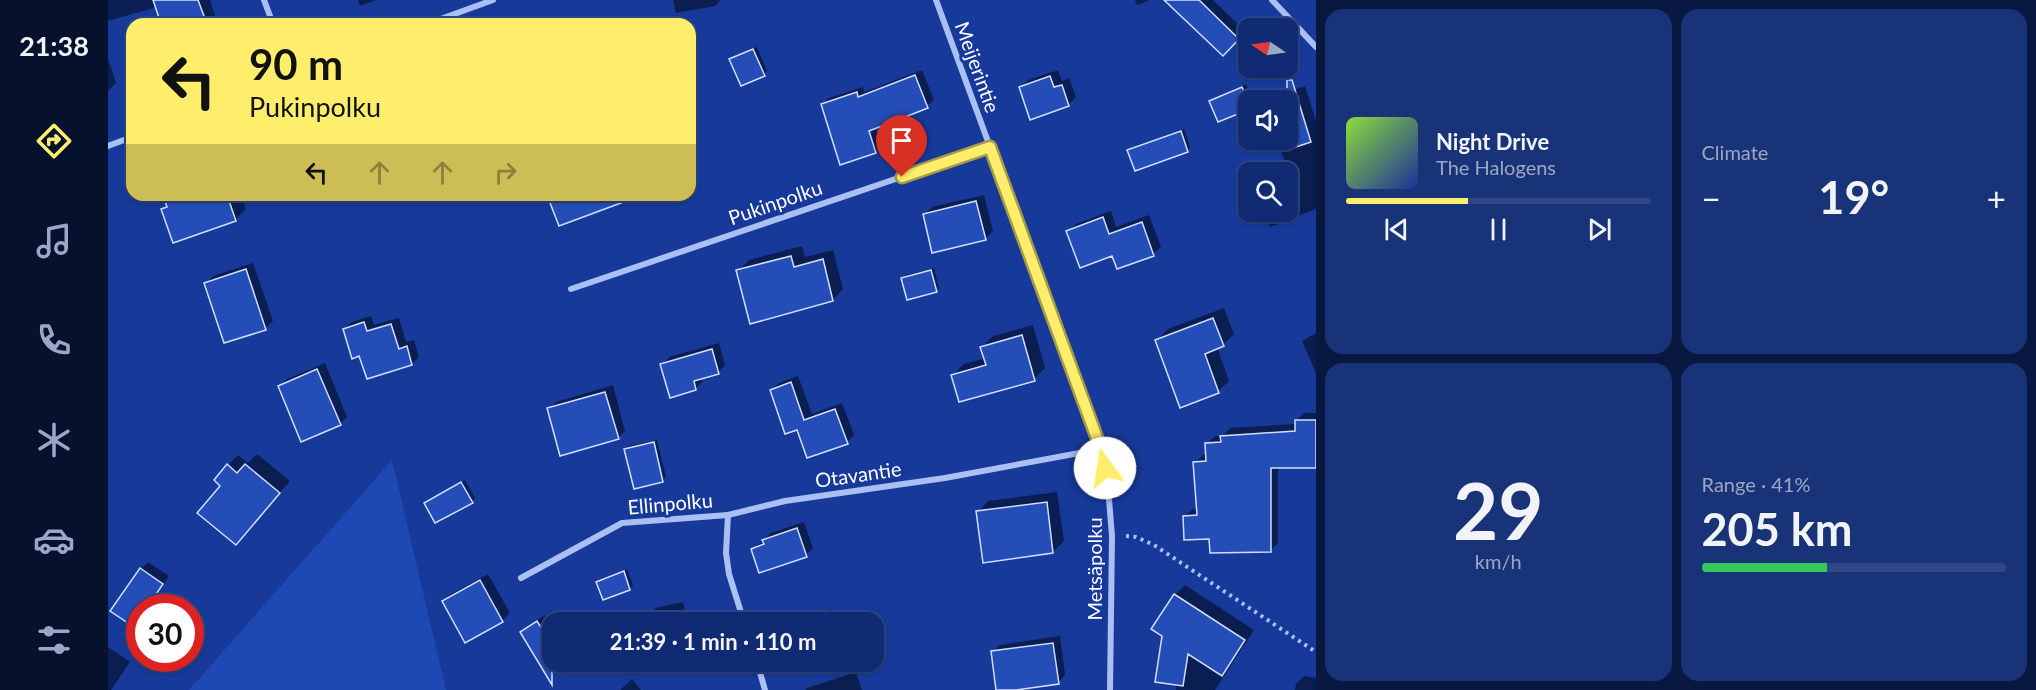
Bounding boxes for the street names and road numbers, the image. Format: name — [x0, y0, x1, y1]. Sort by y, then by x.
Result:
street label: Meijerintie — [950, 18, 1006, 116]
street label: Pukinpolku — [725, 175, 825, 229]
street label: Otavantie — [813, 456, 903, 492]
street label: Ellinpolku — [626, 487, 714, 519]
street label: Metsäpolku — [1082, 517, 1106, 621]

